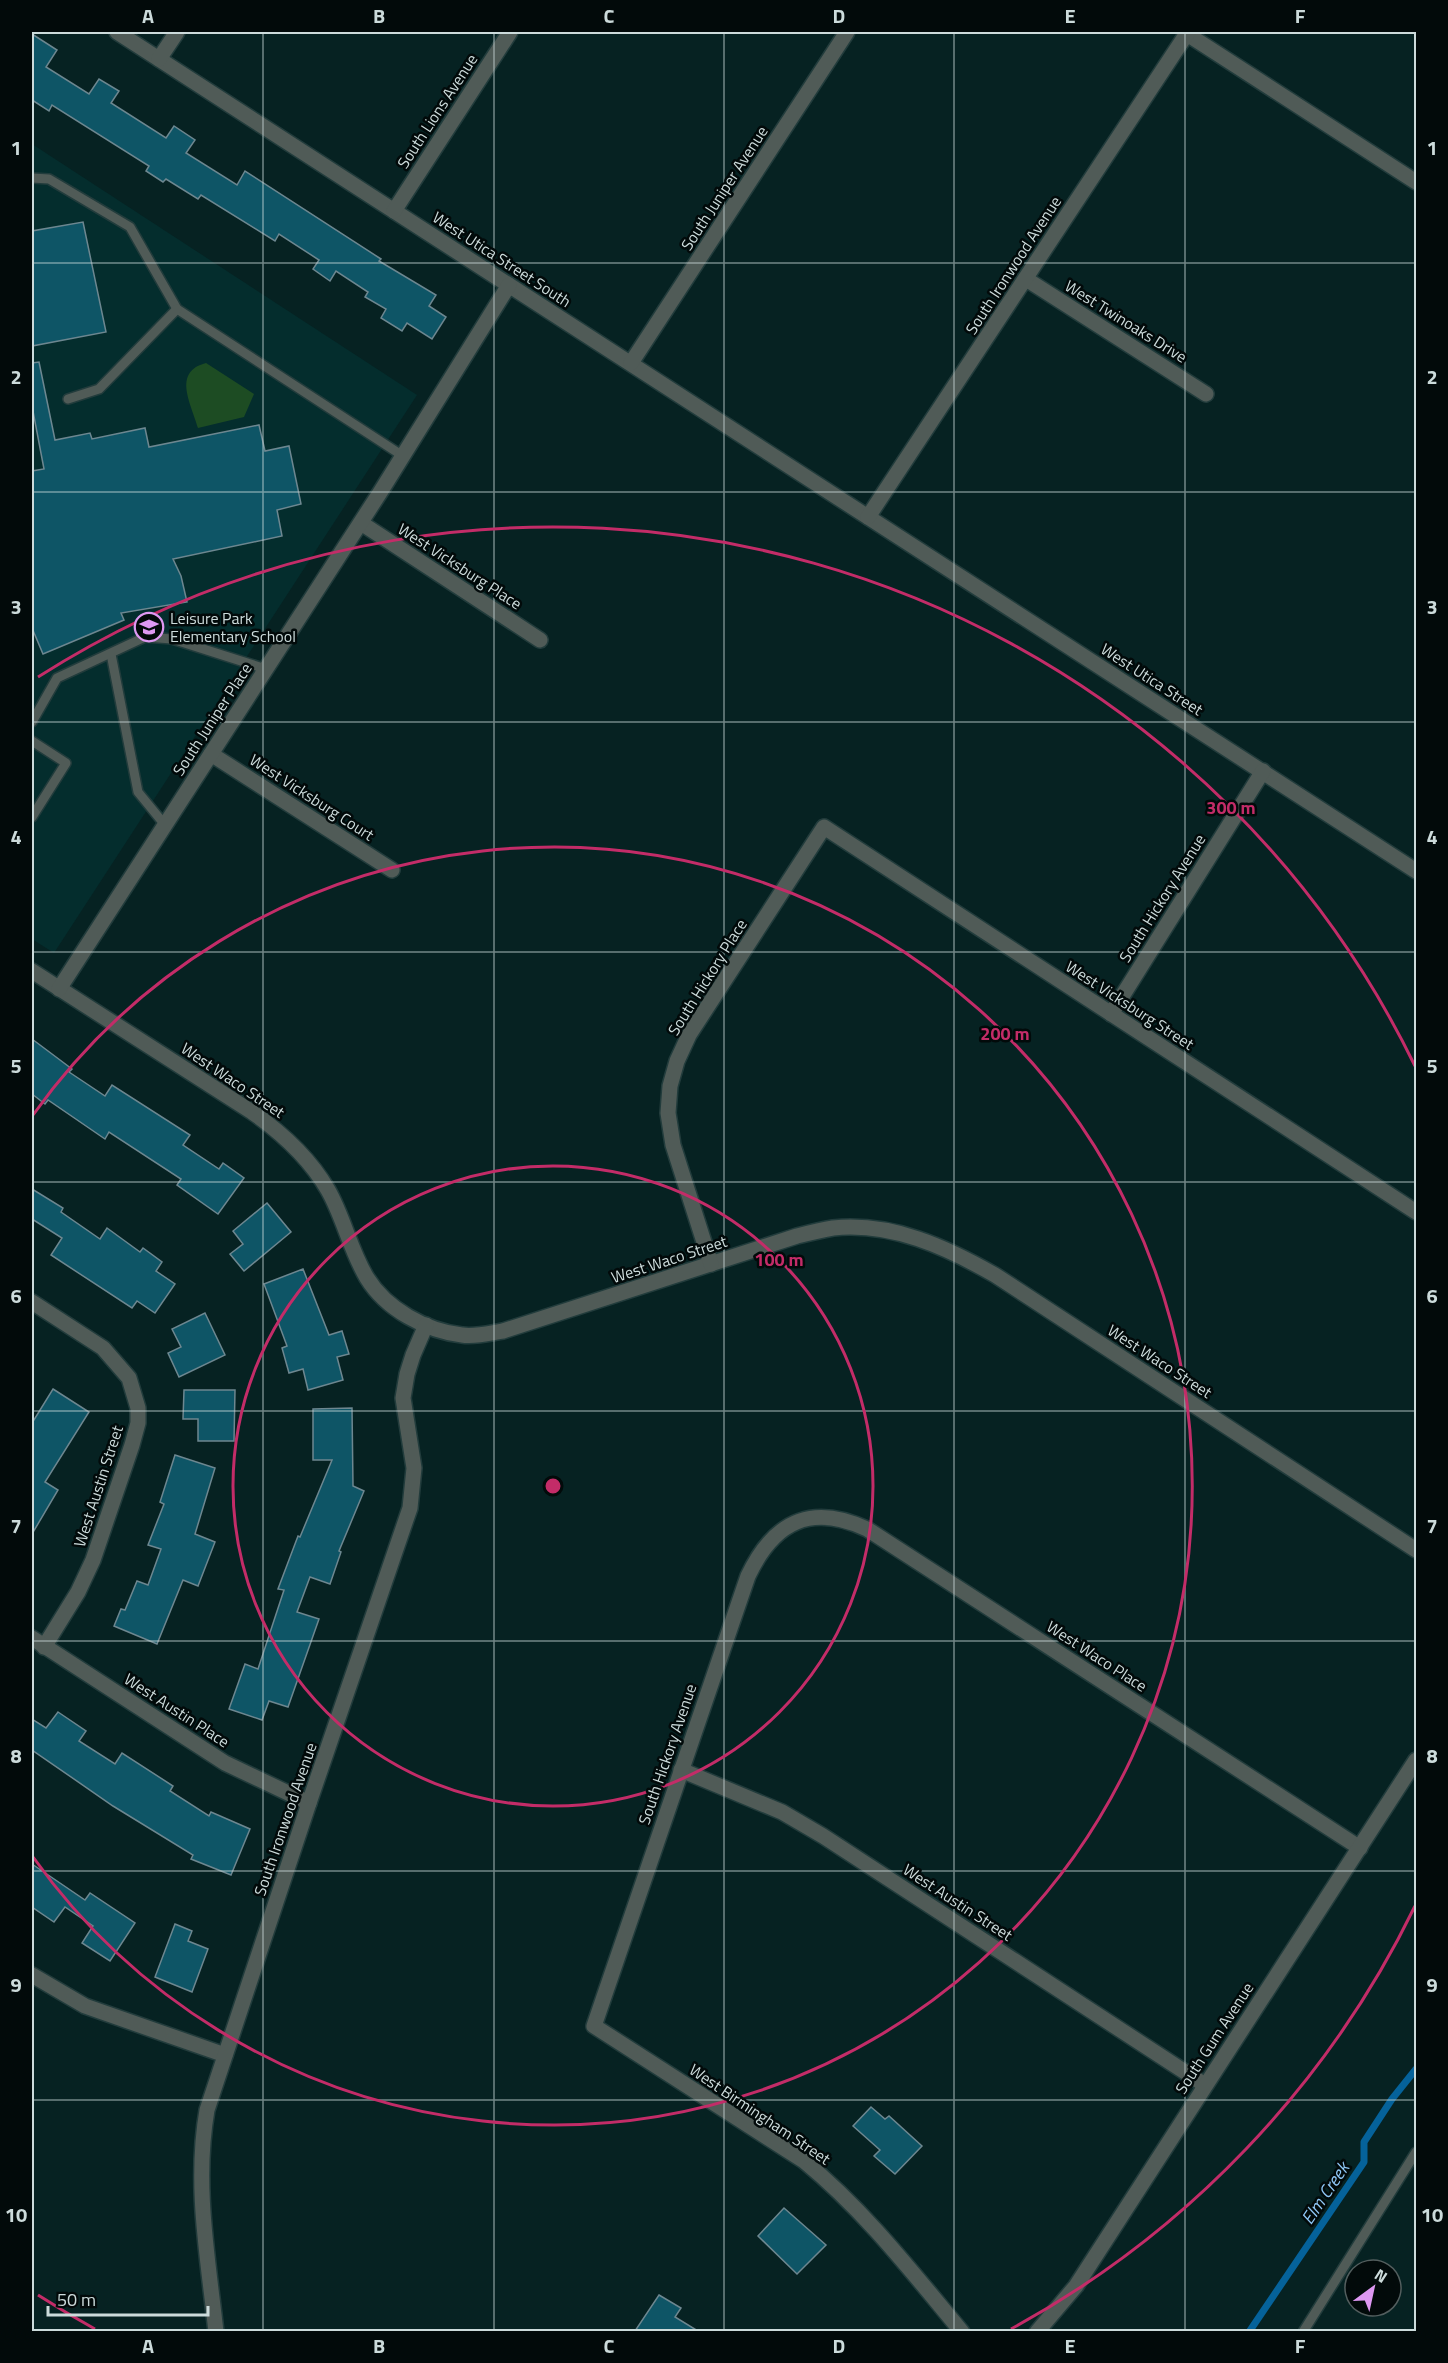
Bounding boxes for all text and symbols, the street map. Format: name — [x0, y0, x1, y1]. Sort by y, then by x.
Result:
text: A — [142, 0, 154, 31]
text: B — [373, 0, 385, 31]
text: C — [604, 0, 615, 31]
text: D — [833, 0, 845, 31]
text: E — [1064, 0, 1076, 31]
text: F — [1295, 0, 1306, 31]
street label: South Lions Avenue — [391, 49, 483, 173]
street label: South Juniper Avenue — [675, 121, 773, 255]
text: 1 — [10, 132, 22, 163]
text: 1 — [1426, 132, 1438, 163]
street label: South Ironwood Avenue — [959, 191, 1067, 339]
street label: West Utica Street South — [428, 205, 576, 313]
street label: West Twinoaks Drive — [1060, 274, 1192, 368]
text: 2 — [10, 361, 22, 392]
text: 2 — [1426, 361, 1438, 392]
street label: West Vicksburg Place — [393, 517, 527, 615]
text: 3 — [10, 591, 22, 622]
text: 3 — [1426, 591, 1438, 622]
place label: Leisure Park Elementary School — [170, 606, 296, 648]
school or university icon: Leisure Park Elementary School — [133, 611, 165, 643]
street label: West Utica Street — [1096, 637, 1208, 721]
street label: South Juniper Place — [166, 658, 258, 780]
street label: West Vicksburg Court — [245, 748, 379, 847]
text: 300 m — [1206, 794, 1256, 821]
text: 4 — [10, 821, 22, 852]
text: 4 — [1426, 821, 1438, 852]
street label: South Hickory Avenue — [1113, 829, 1211, 967]
street label: South Hickory Place — [661, 914, 753, 1040]
street label: West Vicksburg Street — [1061, 954, 1199, 1056]
text: 200 m — [980, 1020, 1030, 1047]
street label: West Waco Street — [176, 1036, 290, 1124]
text: 5 — [10, 1050, 22, 1081]
text: 5 — [1426, 1050, 1438, 1081]
street label: West Waco Street — [608, 1229, 730, 1289]
text: 100 m — [754, 1246, 804, 1273]
text: 6 — [10, 1280, 22, 1311]
text: 6 — [1426, 1280, 1438, 1311]
street label: West Waco Street — [1103, 1318, 1217, 1404]
street label: West Austin Street — [67, 1422, 129, 1550]
centre of rings — [543, 1476, 563, 1496]
text: 7 — [10, 1510, 22, 1541]
text: 7 — [1426, 1510, 1438, 1541]
street label: West Waco Place — [1042, 1614, 1152, 1698]
street label: West Austin Place — [120, 1667, 234, 1753]
street label: South Hickory Avenue — [632, 1680, 702, 1828]
street label: South Ironwood Avenue — [247, 1739, 323, 1899]
text: 8 — [10, 1740, 22, 1771]
text: 8 — [1426, 1740, 1438, 1771]
street label: West Austin Street — [898, 1857, 1018, 1947]
text: 9 — [10, 1969, 22, 2000]
text: 9 — [1426, 1969, 1438, 2000]
street label: South Gum Avenue — [1169, 1978, 1259, 2098]
street label: West Birmingham Street — [685, 2058, 836, 2171]
water label: Elm Creek — [1294, 2155, 1357, 2230]
text: 10 — [5, 2199, 27, 2230]
text: 10 — [1421, 2199, 1443, 2230]
north arrow — [1343, 2258, 1403, 2318]
text: N — [1370, 2262, 1392, 2289]
scale bar — [48, 2279, 208, 2317]
text: 50 m — [57, 2286, 96, 2313]
text: A — [142, 2330, 154, 2361]
text: B — [373, 2330, 385, 2361]
text: C — [604, 2330, 615, 2361]
text: D — [833, 2330, 845, 2361]
text: E — [1064, 2330, 1076, 2361]
text: F — [1295, 2330, 1306, 2361]

